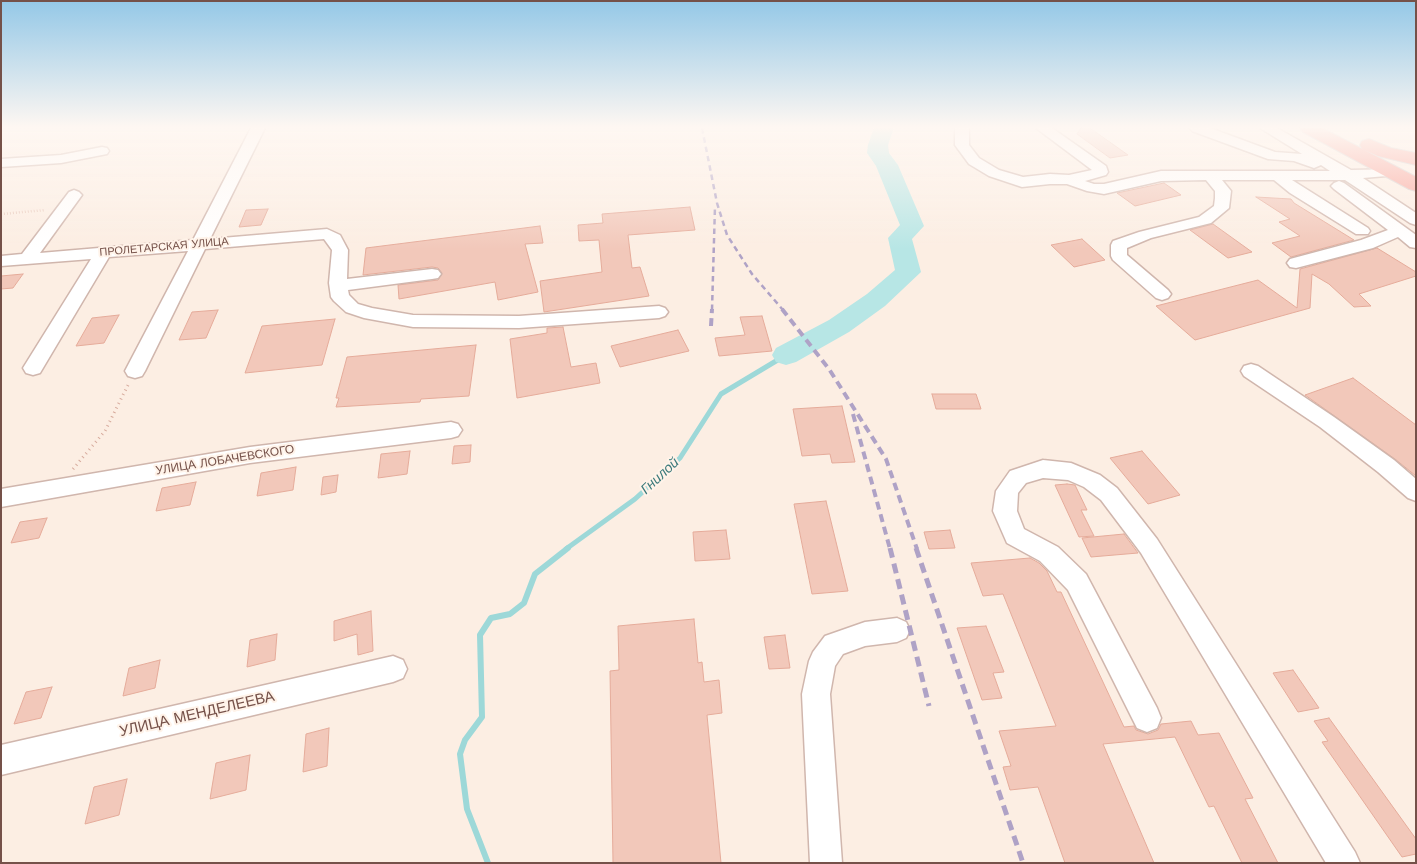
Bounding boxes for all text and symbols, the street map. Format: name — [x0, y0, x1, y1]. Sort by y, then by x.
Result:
street label: ПРОЛЕТАРСКАЯ УЛИЦА — [99, 235, 229, 259]
street label: УЛИЦА ЛОБАЧЕВСКОГО — [155, 442, 295, 478]
water label: Гнилой — [637, 454, 683, 498]
street label: УЛИЦА МЕНДЕЛЕЕВА — [118, 687, 276, 741]

